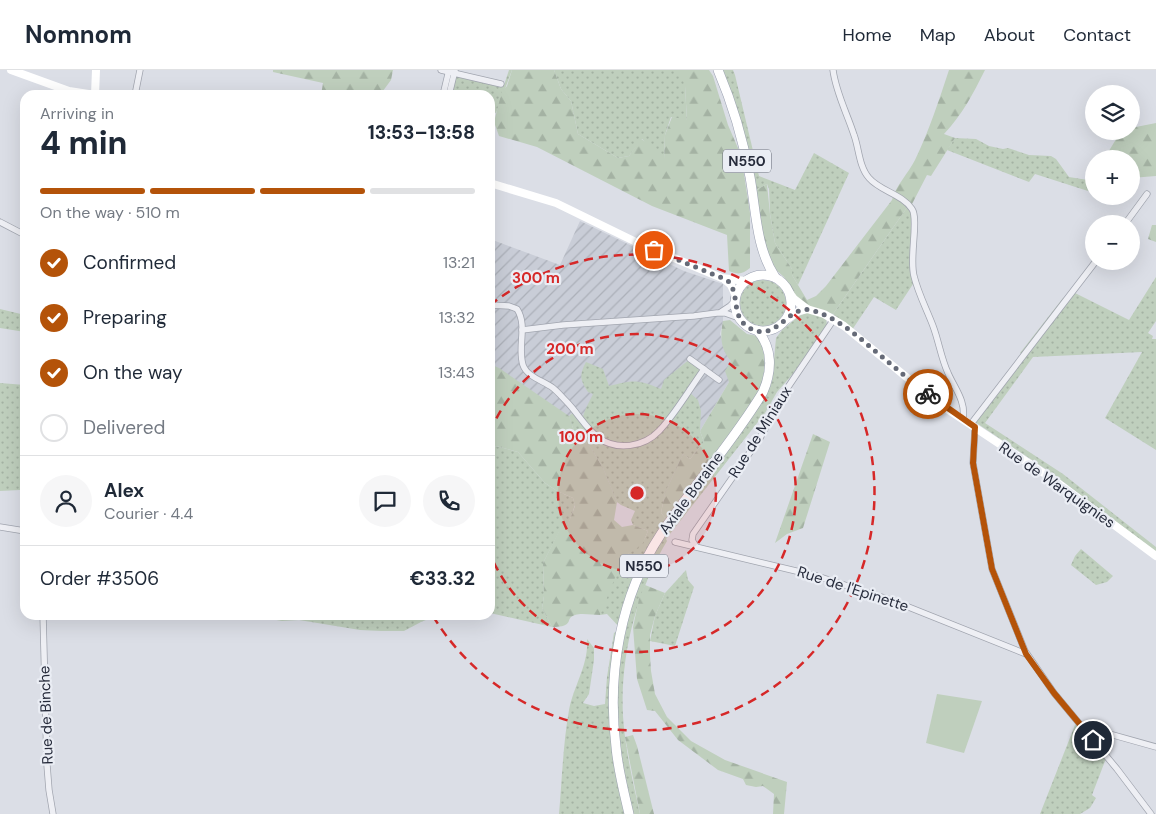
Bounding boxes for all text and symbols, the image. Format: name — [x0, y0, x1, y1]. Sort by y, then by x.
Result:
text: Nomnom — [25, 19, 132, 50]
text: Home — [842, 23, 892, 47]
text: Map — [920, 23, 956, 47]
text: About — [984, 23, 1035, 47]
text: Contact — [1063, 23, 1131, 47]
map controls — [1085, 85, 1140, 270]
button: layers — [1085, 85, 1140, 140]
text: Arriving in — [40, 103, 114, 124]
text: 13:53–13:58 — [368, 120, 475, 145]
text: 4 min — [40, 122, 127, 164]
road number: N550 — [723, 150, 771, 172]
button: + — [1085, 150, 1140, 205]
text: On the way · 510 m — [40, 202, 180, 223]
button: − — [1085, 215, 1140, 270]
pin — [633, 229, 675, 271]
icon: bag — [640, 236, 668, 264]
icon: check — [40, 249, 68, 277]
text: Confirmed — [83, 250, 176, 275]
text: 13:21 — [443, 252, 475, 273]
text: 300 m — [512, 268, 560, 288]
icon: check — [40, 304, 68, 332]
text: Preparing — [83, 305, 167, 330]
text: 13:32 — [439, 307, 475, 328]
text: 200 m — [546, 339, 594, 359]
icon: check — [40, 359, 68, 387]
text: On the way — [83, 360, 183, 385]
text: 13:43 — [438, 362, 475, 383]
courier — [903, 369, 953, 419]
icon: bike — [914, 380, 942, 408]
street label: Rue de Miniaux — [724, 382, 796, 482]
text: Delivered — [83, 415, 165, 440]
text: 100 m — [559, 427, 603, 447]
street label: Rue de Warquignies — [995, 437, 1119, 533]
street label: Axiale Boraine — [654, 448, 728, 538]
button: person — [40, 475, 92, 527]
button: chat — [359, 475, 411, 527]
button: phone — [423, 475, 475, 527]
text: Alex — [104, 478, 144, 503]
centre of rings — [628, 484, 646, 502]
text: Courier · 4.4 — [104, 503, 193, 524]
road number: N550 — [620, 554, 668, 578]
street label: Rue de l'Epinette — [795, 562, 911, 616]
text: Order #3506 — [40, 566, 159, 591]
text: €33.32 — [410, 566, 475, 591]
street label: Rue de Binche — [34, 665, 58, 765]
pin — [1072, 719, 1114, 761]
icon: home — [1079, 726, 1107, 754]

